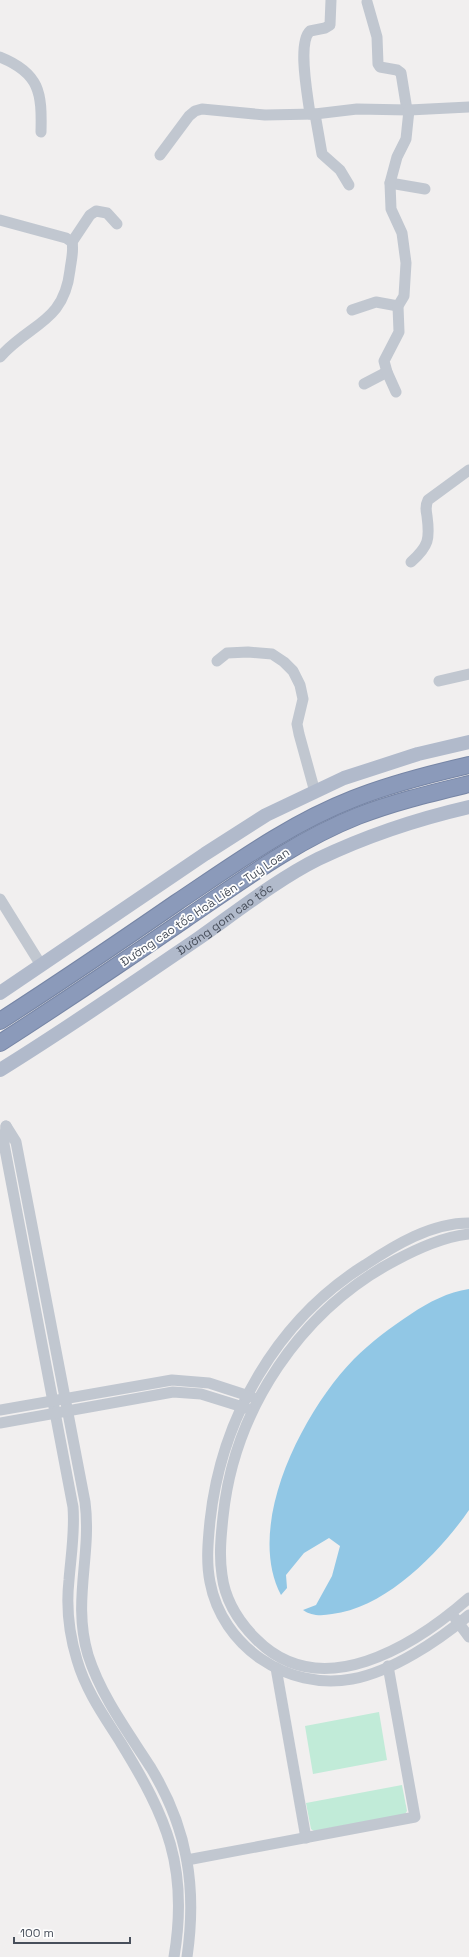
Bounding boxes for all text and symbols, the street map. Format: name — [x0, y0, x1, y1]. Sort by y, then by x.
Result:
street label: Đường cao tốc Hoà Liên - Tuý Loan — [117, 844, 293, 970]
street label: Đường gom cao tốc — [174, 880, 276, 959]
scale bar — [14, 1919, 130, 1945]
text: 100 m — [20, 1925, 54, 1941]

